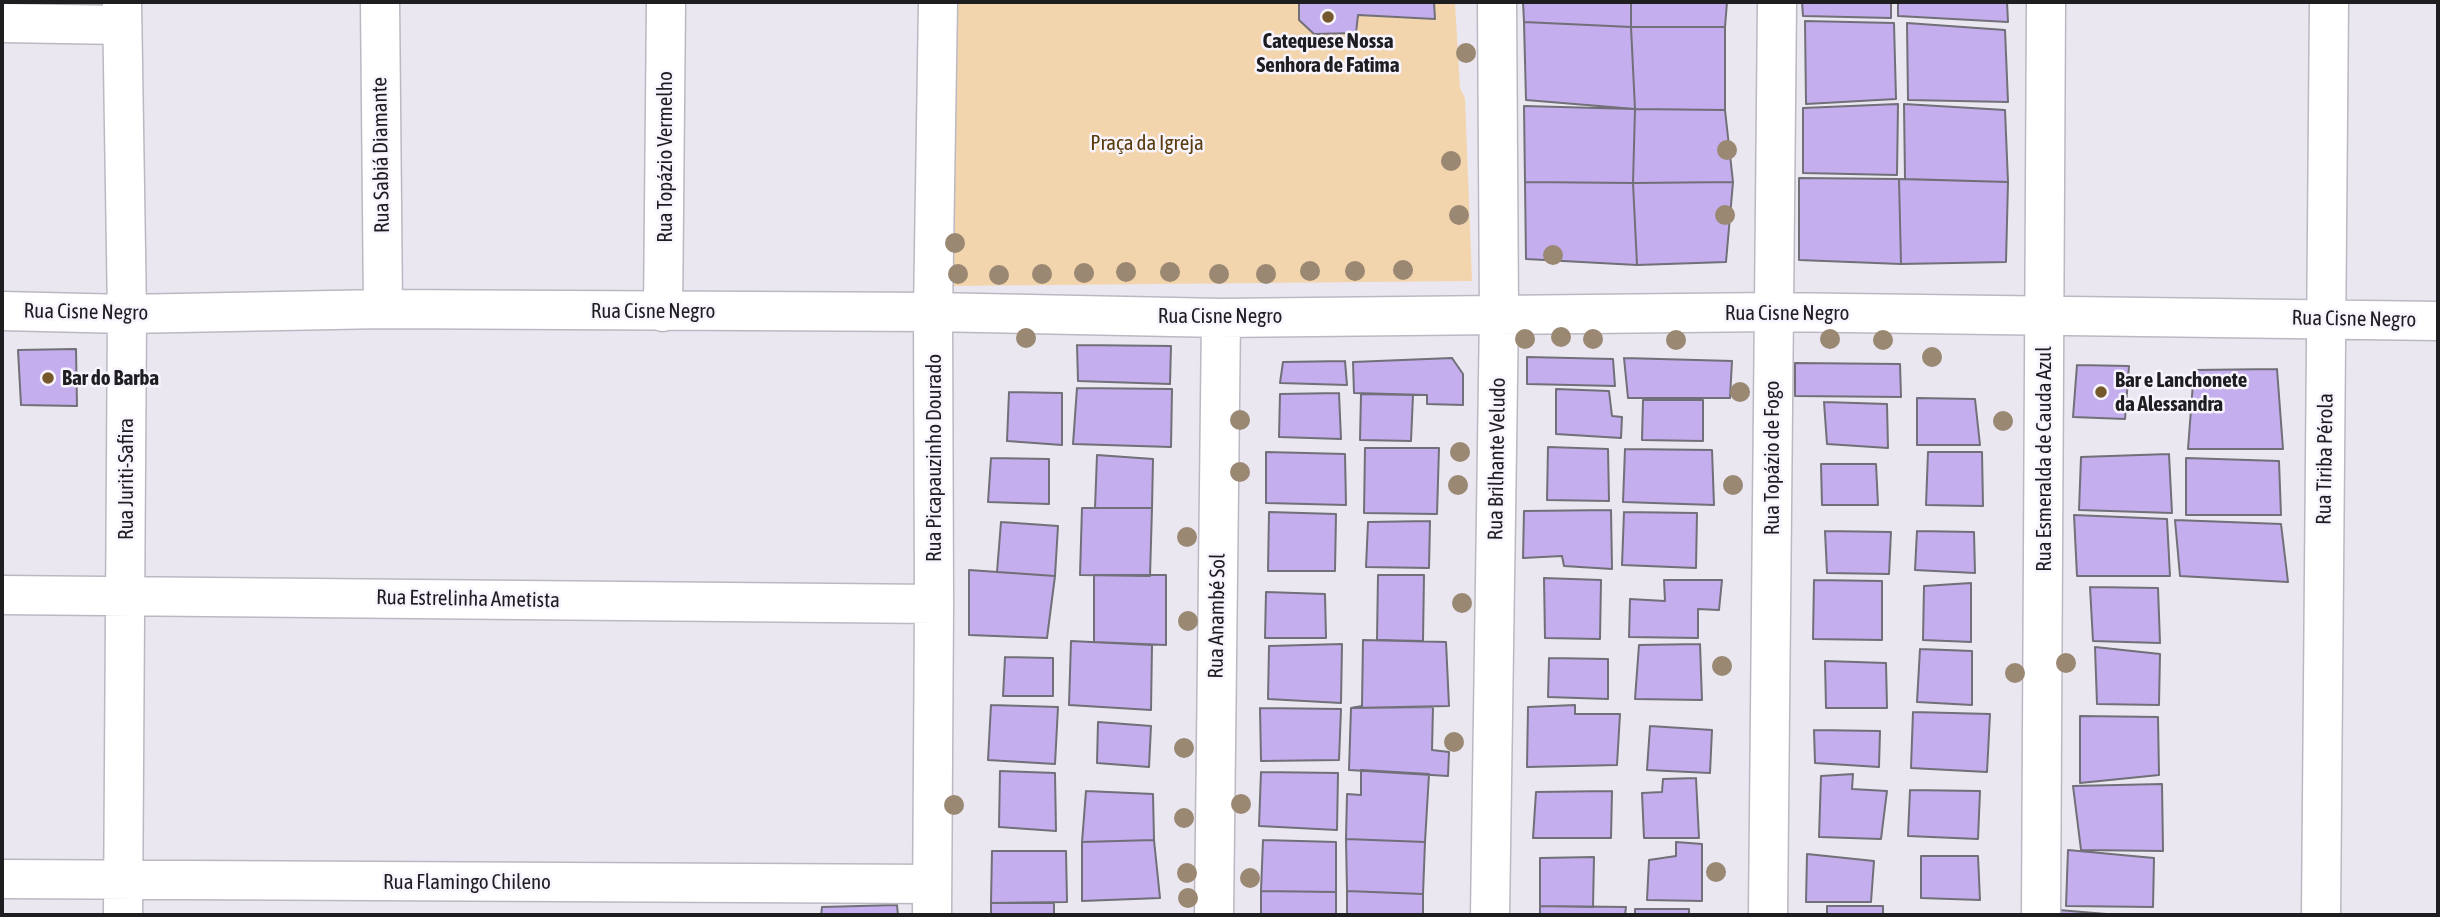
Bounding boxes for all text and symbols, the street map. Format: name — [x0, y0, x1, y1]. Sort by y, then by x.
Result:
marker: Catequese Nossa Senhora de Fatima — [1320, 9, 1336, 25]
place label: Catequese Nossa Senhora de Fatima — [1257, 28, 1399, 78]
street label: Rua Topázio Vermelho — [652, 71, 678, 243]
street label: Rua Sabiá Diamante — [367, 77, 395, 233]
park label: Praça da Igreja — [1090, 130, 1204, 156]
street label: Rua Cisne Negro — [23, 298, 149, 326]
street label: Rua Cisne Negro — [591, 298, 715, 324]
street label: Rua Cisne Negro — [1725, 300, 1849, 326]
street label: Rua Cisne Negro — [1158, 303, 1282, 329]
street label: Rua Cisne Negro — [2291, 305, 2417, 333]
street label: Rua Esmeralda de Cauda Azul — [2031, 346, 2057, 572]
street label: Rua Picapauzinho Dourado — [921, 354, 947, 562]
place label: Bar do Barba — [62, 365, 159, 391]
place label: Bar e Lanchonete da Alessandra — [2115, 367, 2247, 417]
marker: Bar do Barba — [40, 370, 56, 386]
street label: Rua Brilhante Veludo — [1483, 377, 1511, 541]
street label: Rua Topázio de Fogo — [1759, 381, 1785, 535]
marker: Bar e Lanchonete da Alessandra — [2093, 384, 2109, 400]
street label: Rua Tiriba Pérola — [2311, 393, 2339, 525]
street label: Rua Juriti-Safira — [113, 418, 139, 540]
street label: Rua Anambé Sol — [1203, 553, 1231, 679]
street label: Rua Estrelinha Ametista — [376, 585, 560, 613]
street label: Rua Flamingo Chileno — [383, 869, 551, 895]

